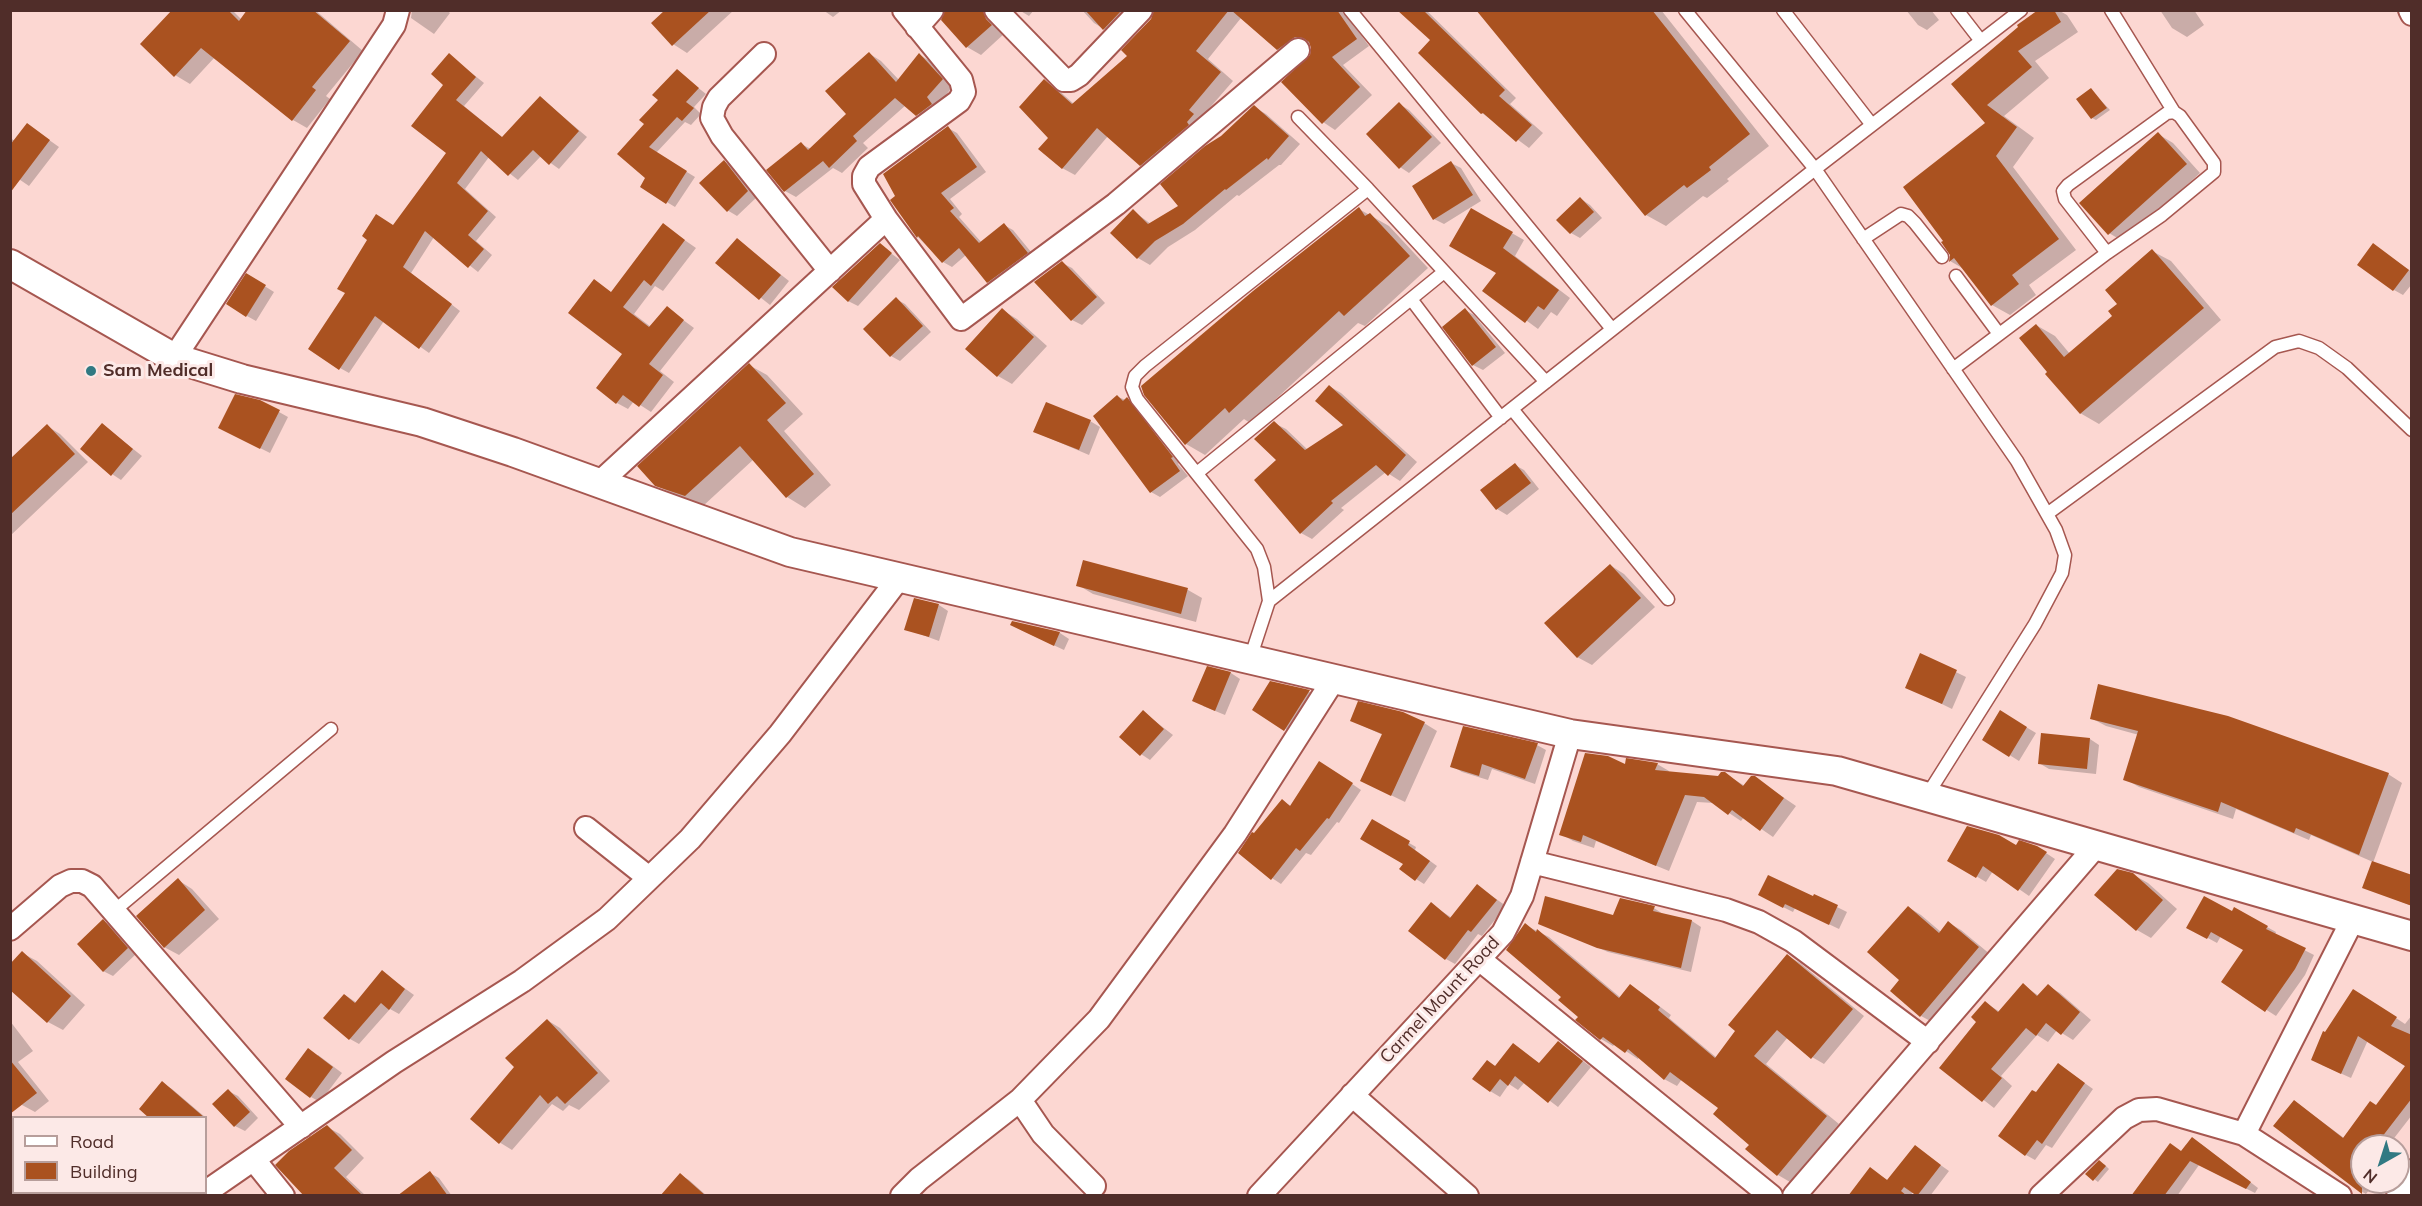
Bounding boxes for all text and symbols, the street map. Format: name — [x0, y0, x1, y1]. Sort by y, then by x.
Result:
place label: Sam Medical — [103, 360, 213, 382]
marker: Sam Medical — [84, 364, 98, 378]
street label: Carmel Mount Road — [1376, 932, 1504, 1068]
legend — [12, 1116, 207, 1194]
text: Road — [70, 1130, 114, 1153]
north arrow — [2350, 1134, 2410, 1194]
text: Building — [70, 1160, 138, 1183]
text: N — [2359, 1165, 2381, 1188]

